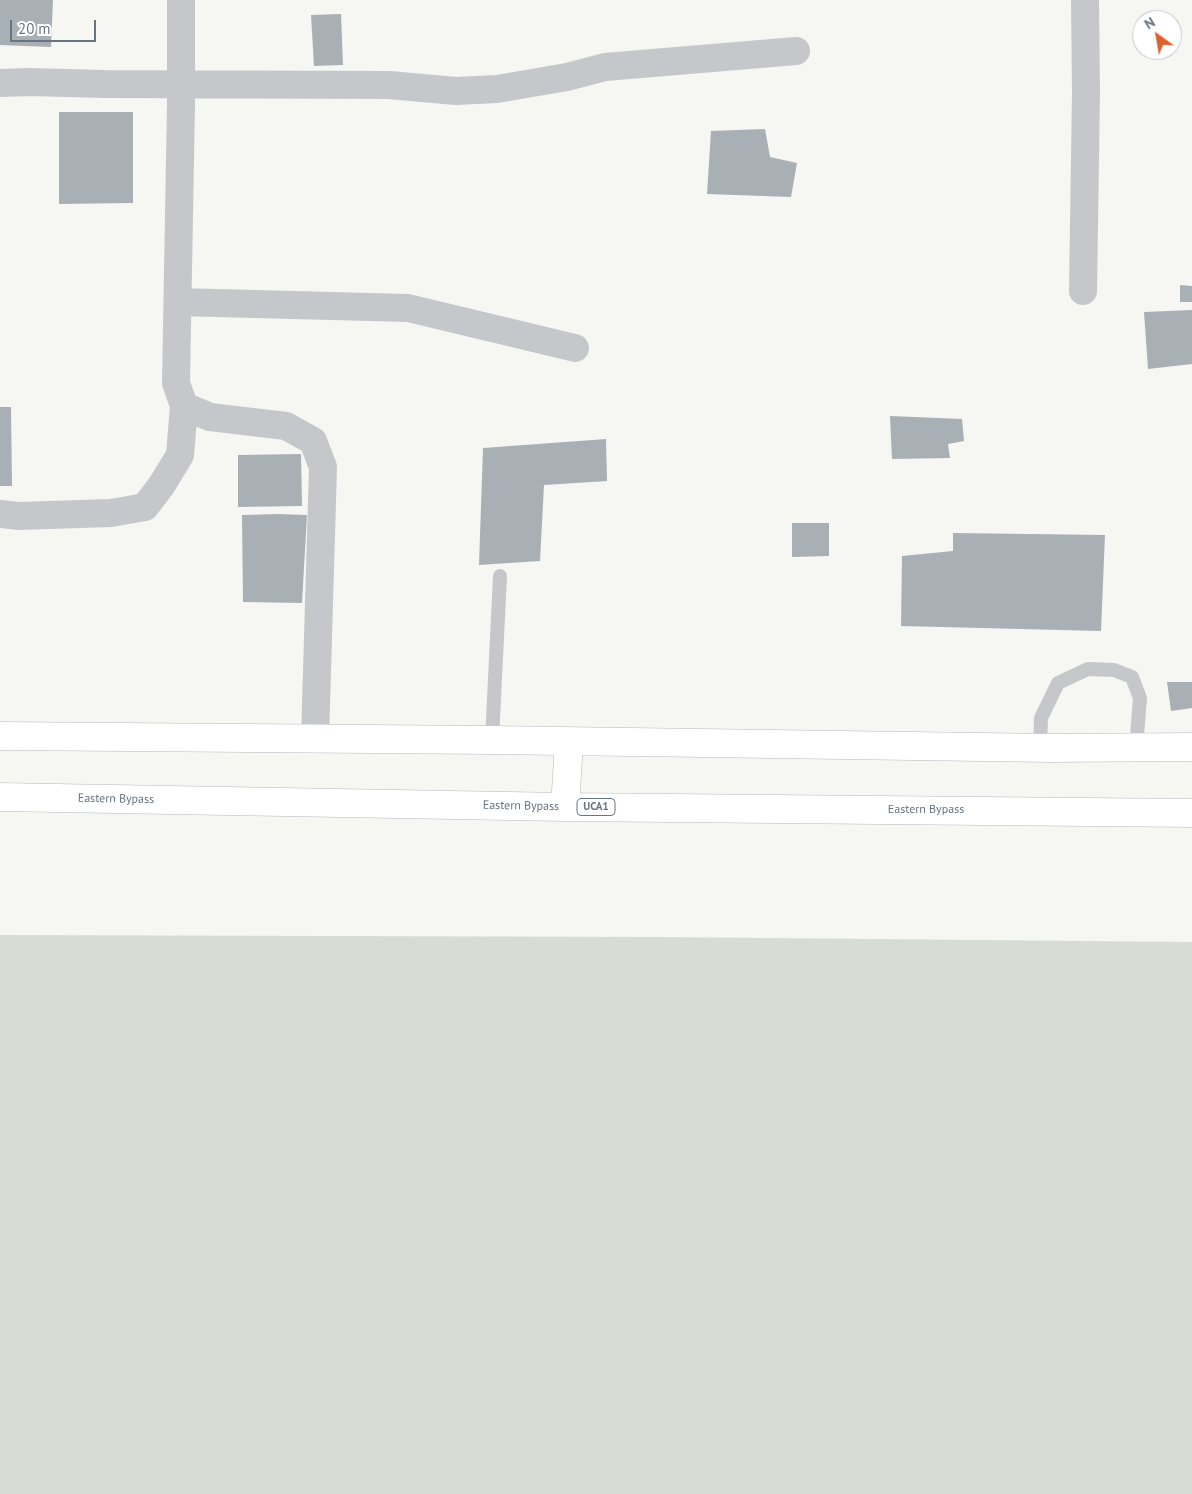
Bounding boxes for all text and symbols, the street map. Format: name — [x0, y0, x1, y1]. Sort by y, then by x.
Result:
scale bar — [12, 10, 99, 42]
north arrow — [1132, 10, 1182, 60]
text: N — [1141, 13, 1158, 33]
text: 20 m — [18, 19, 51, 38]
street label: Eastern Bypass — [78, 791, 154, 807]
street label: Eastern Bypass — [483, 798, 559, 814]
road number: UCA1 — [577, 799, 615, 816]
street label: Eastern Bypass — [888, 803, 964, 817]

